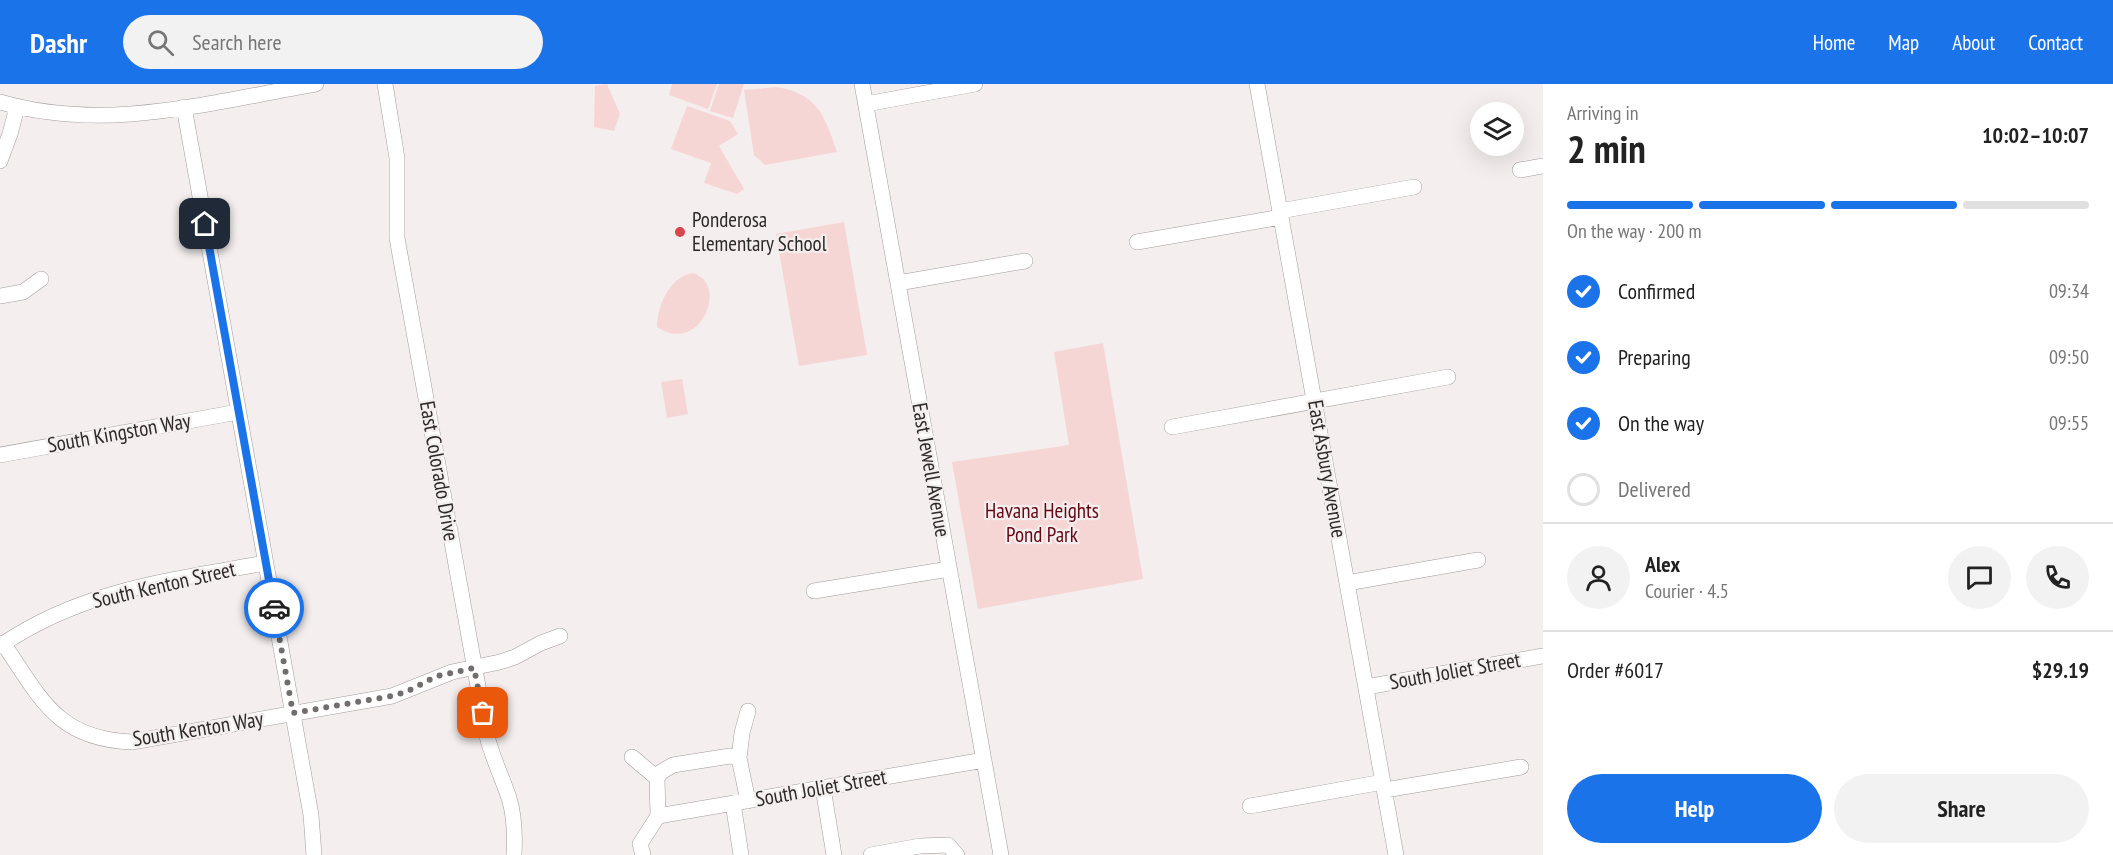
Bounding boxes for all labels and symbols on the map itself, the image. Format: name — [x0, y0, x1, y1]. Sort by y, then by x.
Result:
pin — [179, 198, 230, 249]
place label: Ponderosa Elementary School — [692, 206, 827, 257]
marker: Ponderosa Elementary School — [673, 225, 687, 239]
street label: East Asbury Avenue — [1302, 398, 1353, 540]
street label: East Colorado Drive — [414, 399, 465, 543]
street label: East Jewell Avenue — [906, 401, 957, 539]
street label: South Kingston Way — [45, 407, 193, 458]
park label: Havana Heights Pond Park — [985, 497, 1099, 548]
street label: South Kenton Street — [90, 555, 238, 614]
courier — [244, 578, 304, 638]
street label: South Joliet Street — [1387, 646, 1523, 695]
pin — [457, 687, 508, 738]
street label: South Kenton Way — [131, 705, 265, 752]
street label: South Joliet Street — [753, 763, 889, 812]

